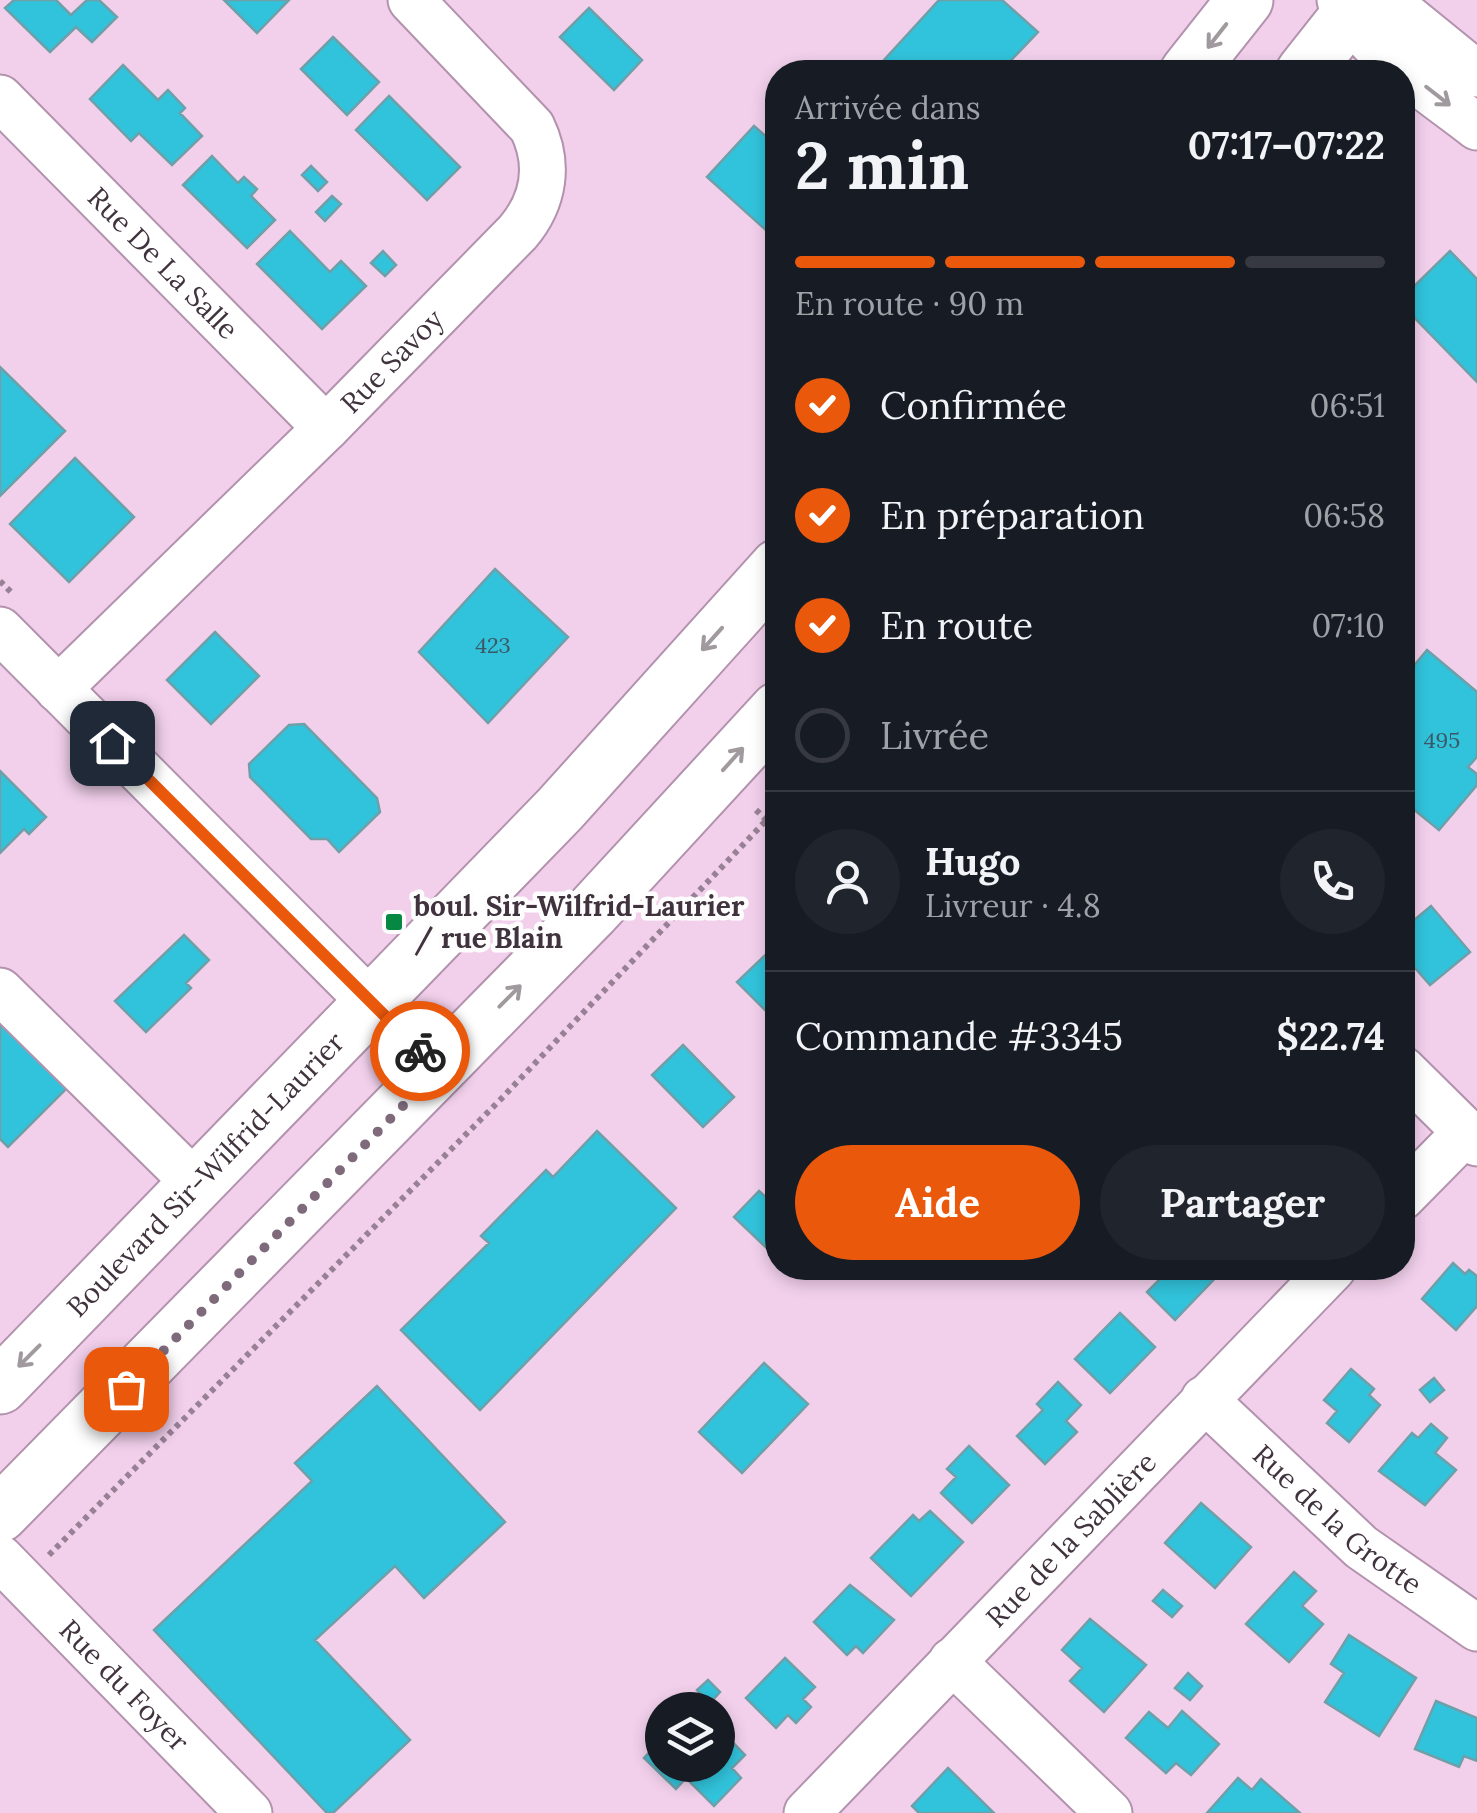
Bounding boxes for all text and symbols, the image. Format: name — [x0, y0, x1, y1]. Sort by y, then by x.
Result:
one-way arrow — [1206, 23, 1228, 49]
one-way arrow — [1424, 84, 1450, 106]
text: Arrivée dans — [795, 87, 981, 128]
text: 07:17–07:22 — [1188, 121, 1385, 169]
text: 2 min — [795, 124, 969, 207]
street label: Rue De La Salle — [80, 179, 246, 347]
text: En route · 90 m — [795, 283, 1024, 324]
street label: Rue Savoy — [333, 301, 451, 421]
icon: check — [795, 378, 850, 433]
text: Confirmée — [880, 381, 1067, 429]
text: 06:51 — [1310, 385, 1385, 426]
icon: check — [795, 488, 850, 543]
text: En préparation — [880, 491, 1145, 539]
text: 06:58 — [1303, 495, 1385, 536]
icon: check — [795, 598, 850, 653]
text: En route — [880, 601, 1033, 649]
text: 07:10 — [1312, 605, 1385, 646]
one-way arrow — [701, 626, 724, 651]
house number: 423 — [475, 631, 511, 659]
pin — [70, 701, 155, 786]
text: Livrée — [880, 711, 989, 759]
icon: home — [85, 716, 140, 771]
house number: 495 — [1424, 726, 1460, 754]
one-way arrow — [721, 747, 744, 772]
button: person — [795, 829, 900, 934]
button: phone — [1280, 829, 1385, 934]
text: Hugo — [925, 837, 1021, 885]
text: Livreur · 4.8 — [925, 885, 1101, 926]
place label: boul. Sir-Wilfrid-Laurier / rue Blain — [413, 888, 745, 956]
marker: boul. Sir-Wilfrid-Laurier / rue Blain — [383, 911, 405, 933]
one-way arrow — [498, 984, 522, 1008]
courier — [370, 1001, 470, 1101]
text: Commande #3345 — [795, 1012, 1123, 1060]
text: $22.74 — [1277, 1012, 1385, 1060]
street label: Boulevard Sir-Wilfrid-Laurier — [59, 1024, 352, 1324]
icon: bike — [393, 1024, 448, 1079]
button: Aide — [795, 1145, 1080, 1260]
button: Partager — [1100, 1145, 1385, 1260]
one-way arrow — [18, 1344, 42, 1368]
pin — [84, 1347, 169, 1432]
icon: bag — [99, 1362, 154, 1417]
street label: Rue de la Grotte — [1245, 1437, 1429, 1602]
street label: Rue de la Sablière — [978, 1444, 1164, 1635]
street label: Rue du Foyer — [52, 1612, 197, 1759]
map controls — [645, 1692, 735, 1782]
button: layers — [645, 1692, 735, 1782]

